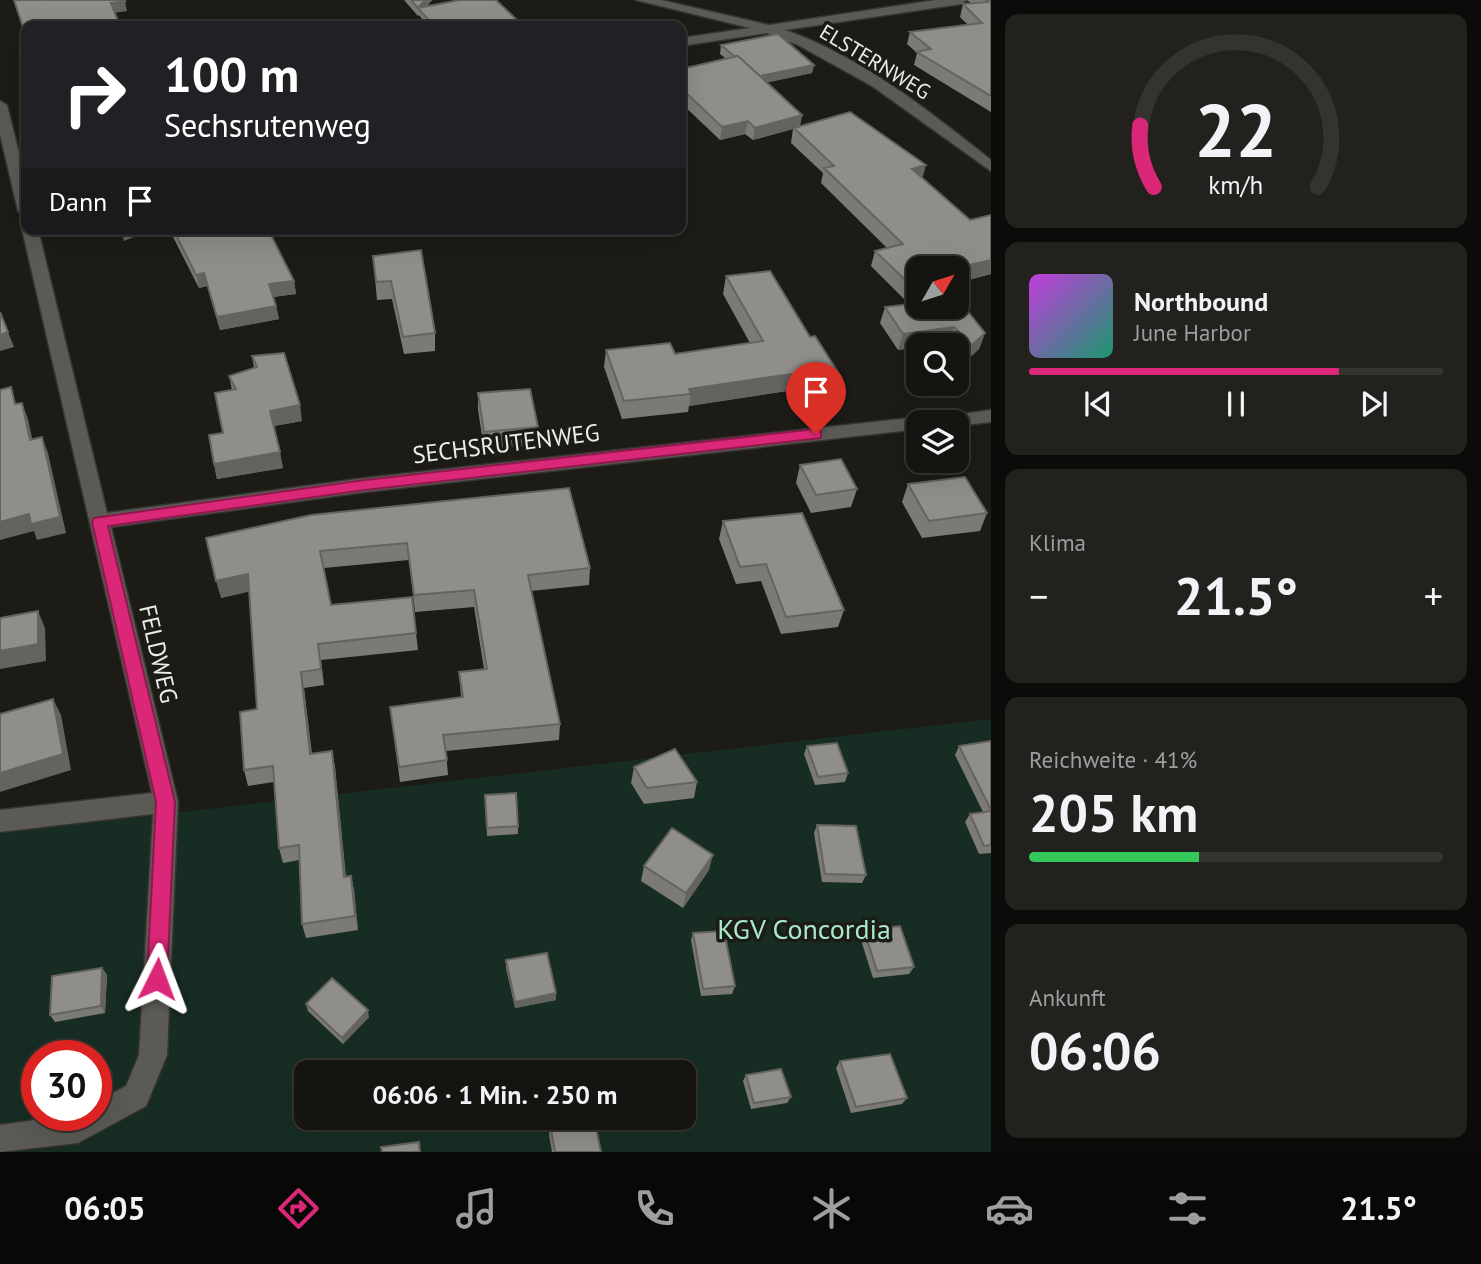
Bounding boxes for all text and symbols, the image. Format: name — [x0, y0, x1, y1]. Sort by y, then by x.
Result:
street label: ELSTERNWEG — [815, 18, 935, 105]
text: 100 m — [164, 42, 299, 106]
icon: right — [49, 49, 140, 140]
text: 22 — [1195, 83, 1277, 177]
text: Sechsrutenweg — [164, 104, 371, 146]
text: km/h — [1209, 169, 1263, 201]
icon: arrive — [121, 182, 159, 220]
text: Dann — [49, 185, 107, 218]
north arrow — [906, 256, 970, 318]
map controls — [906, 256, 969, 473]
text: Northbound — [1134, 285, 1268, 318]
text: June Harbor — [1134, 318, 1251, 347]
button: search — [906, 333, 969, 396]
pin — [786, 362, 846, 434]
icon: arrive — [797, 373, 835, 411]
icon: previous — [1079, 385, 1117, 423]
icon: pause — [1217, 385, 1255, 423]
icon: next — [1355, 385, 1393, 423]
button: layers — [906, 410, 969, 473]
street label: SECHSRUTENWEG — [411, 417, 601, 470]
text: Klima — [1029, 528, 1086, 557]
text: 21.5° — [1174, 562, 1298, 629]
text: − — [1029, 571, 1048, 620]
text: + — [1424, 571, 1443, 620]
street label: FELDWEG — [132, 602, 185, 706]
text: Reichweite · 41% — [1029, 745, 1197, 774]
text: 205 km — [1029, 779, 1198, 846]
park label: KGV Concordia — [717, 910, 891, 947]
position arrow — [120, 942, 194, 1016]
text: Ankunft — [1029, 983, 1106, 1012]
text: 06:06 — [1029, 1017, 1161, 1084]
speed limit sign: 30 — [21, 1040, 112, 1131]
text: 06:06 · 1 Min. · 250 m — [372, 1078, 618, 1111]
icon: directions — [274, 1184, 323, 1233]
icon: music — [452, 1184, 501, 1233]
icon: phone — [630, 1184, 679, 1233]
icon: climate — [807, 1184, 856, 1233]
icon: car — [985, 1184, 1034, 1233]
icon: filters — [1163, 1184, 1212, 1233]
text: 06:05 — [64, 1187, 146, 1229]
text: 21.5° — [1340, 1187, 1417, 1229]

